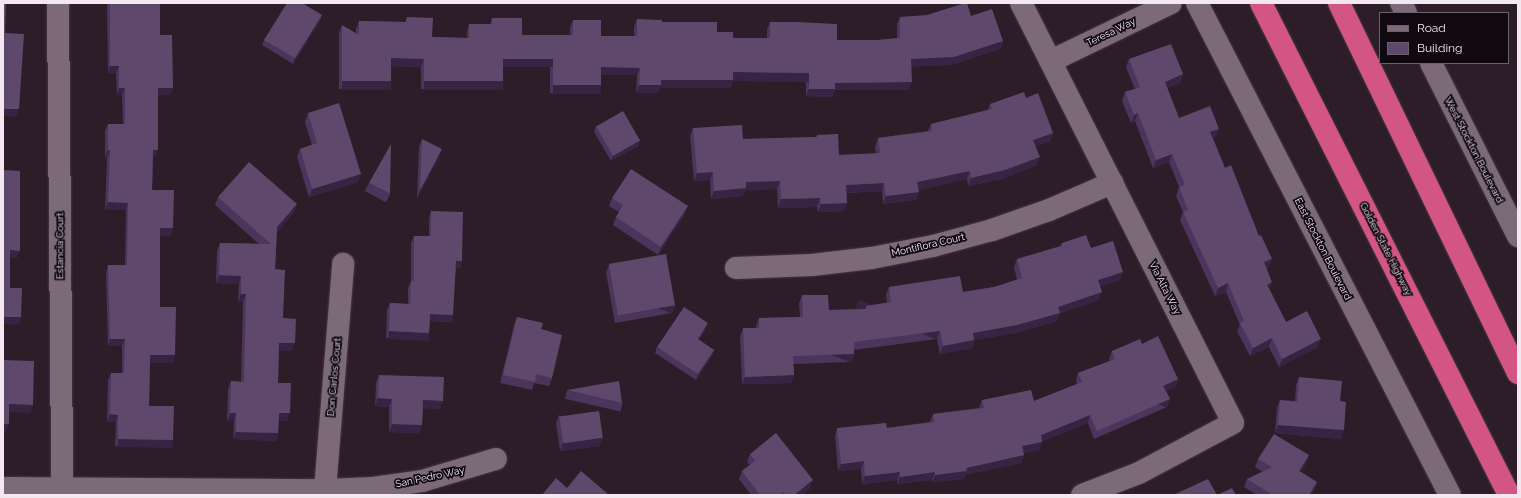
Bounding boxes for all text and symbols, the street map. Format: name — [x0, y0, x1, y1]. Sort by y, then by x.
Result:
legend — [1379, 12, 1509, 64]
street label: Teresa Way — [1084, 15, 1138, 49]
text: Road — [1417, 21, 1446, 35]
text: Building — [1417, 41, 1463, 55]
street label: West Stockton Boulevard — [1442, 95, 1506, 205]
street label: East Stockton Boulevard — [1292, 196, 1354, 302]
street label: Golden State Highway — [1357, 200, 1415, 298]
street label: Estancia Court — [54, 213, 66, 279]
street label: Montiflora Court — [890, 231, 966, 259]
street label: Via Alta Way — [1146, 259, 1184, 317]
street label: Don Carlos Court — [325, 337, 343, 417]
street label: San Pedro Way — [394, 464, 466, 490]

